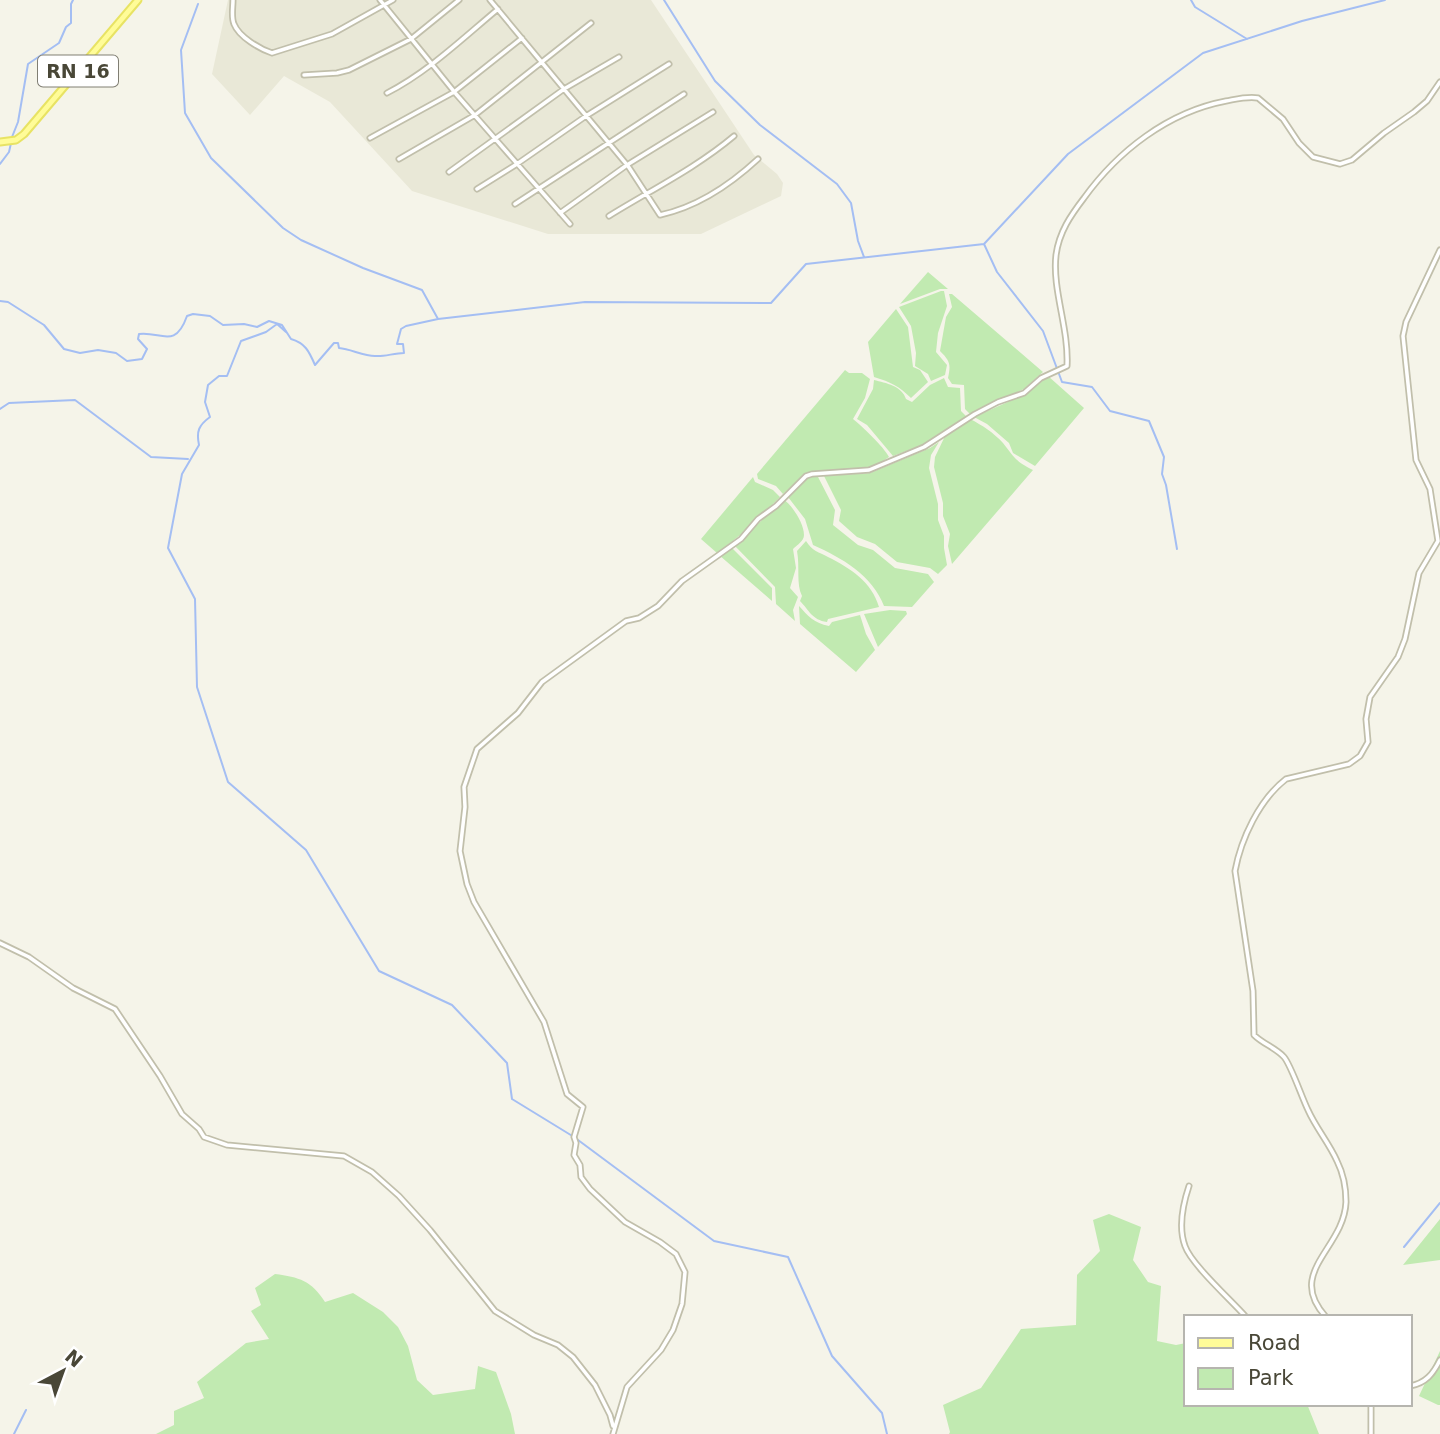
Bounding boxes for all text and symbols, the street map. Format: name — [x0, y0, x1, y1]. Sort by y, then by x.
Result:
road number: RN 16 — [38, 55, 118, 86]
legend — [1184, 1315, 1412, 1406]
text: Road — [1248, 1331, 1301, 1355]
north arrow — [28, 1336, 98, 1406]
text: N — [61, 1345, 87, 1372]
text: Park — [1248, 1366, 1294, 1390]

